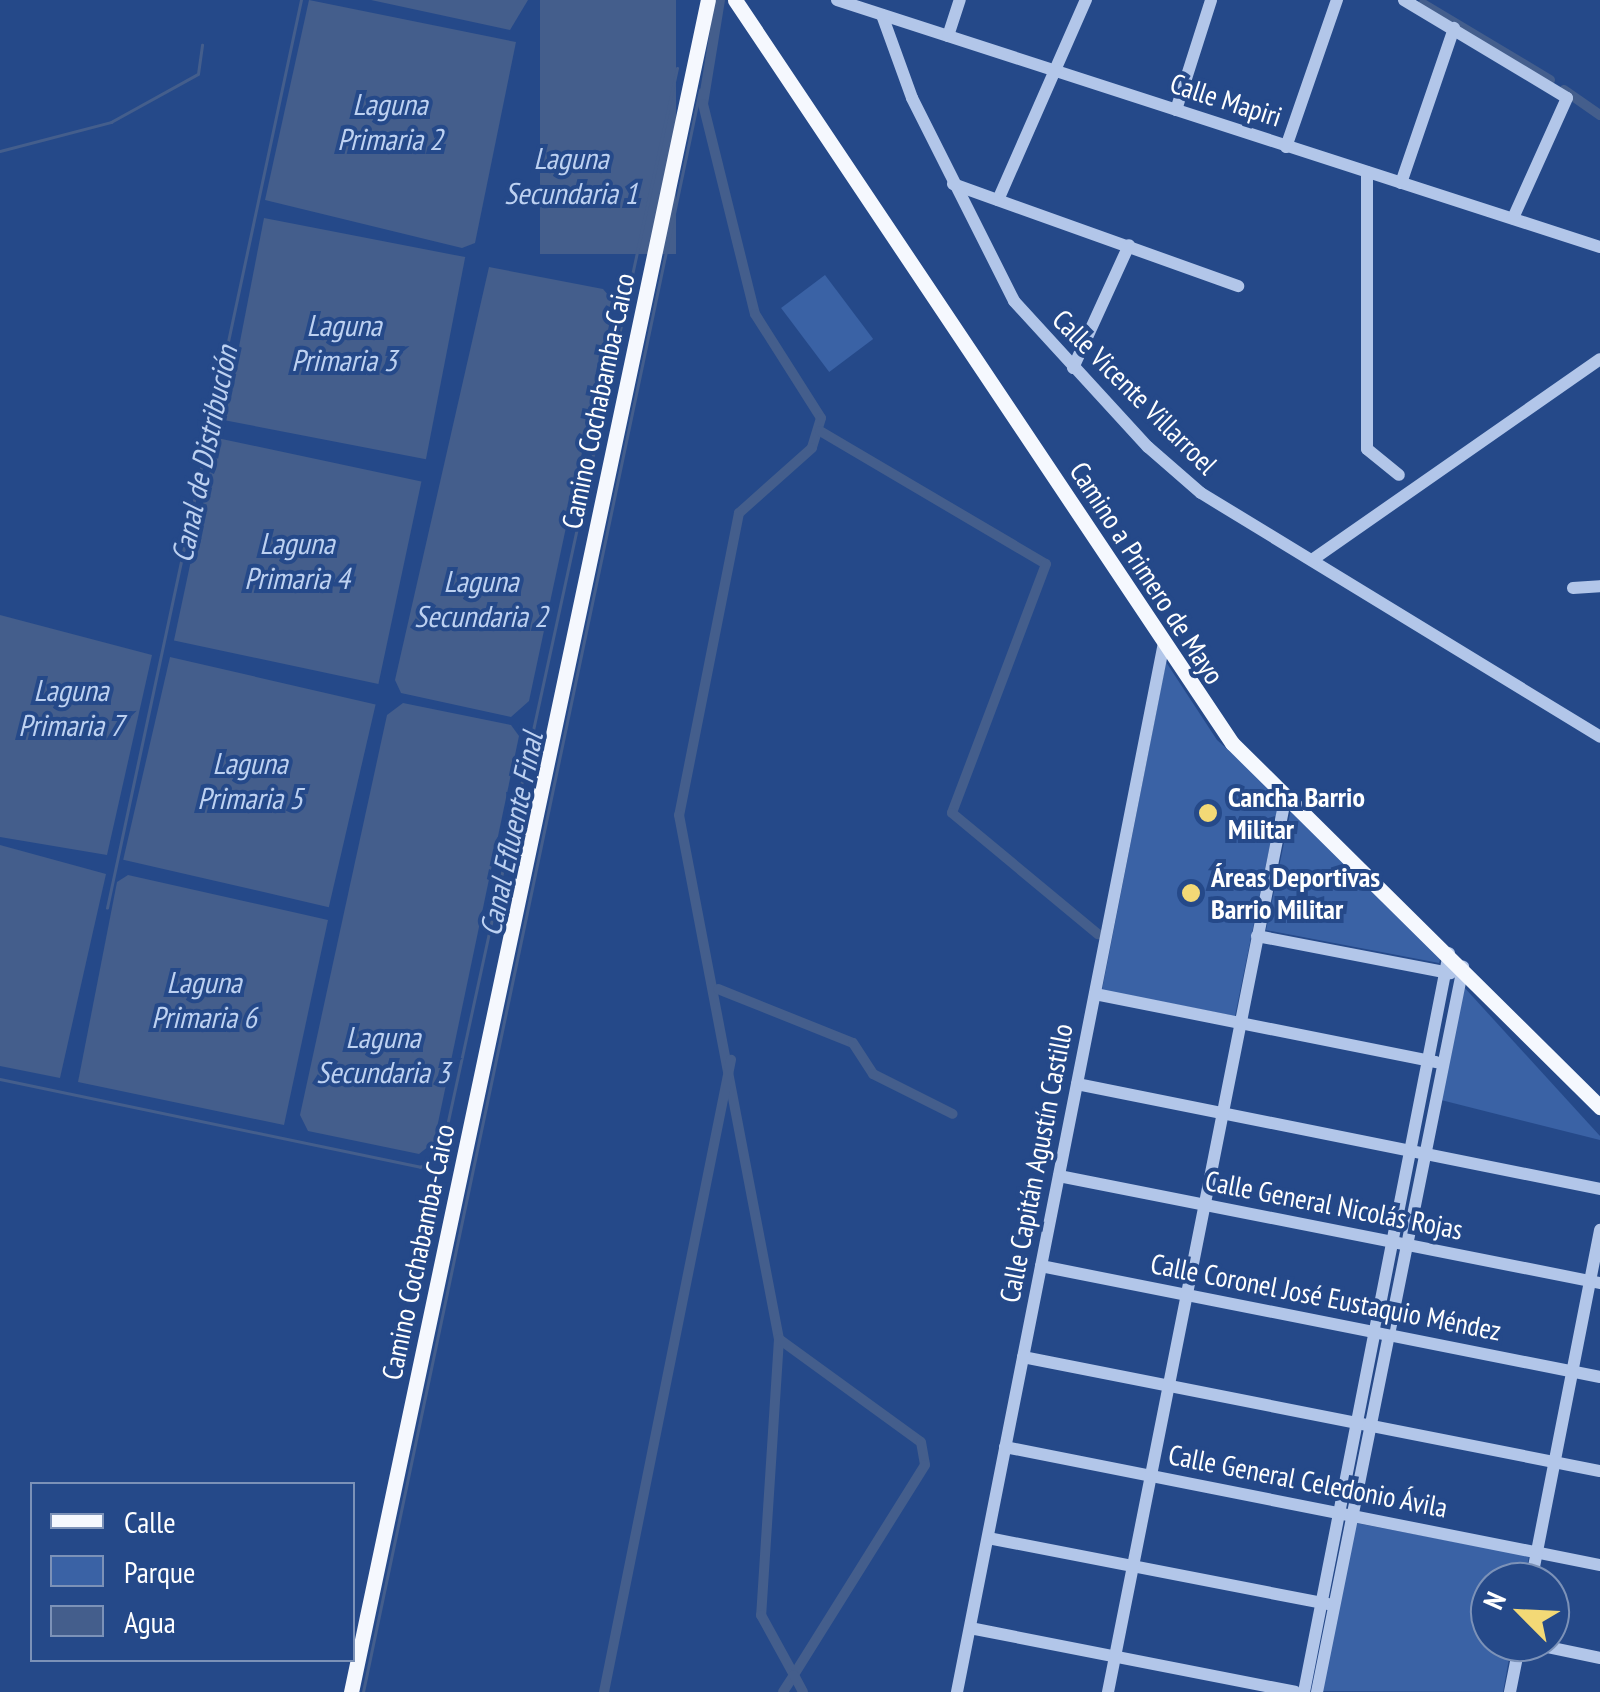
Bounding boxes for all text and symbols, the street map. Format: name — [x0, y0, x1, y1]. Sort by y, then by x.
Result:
street label: Calle Mapiri — [1166, 66, 1286, 134]
water label: Laguna Primaria 2 — [337, 86, 443, 156]
water label: Laguna Secundaria 1 — [504, 140, 638, 210]
street label: Camino Cochabamba-Caico — [555, 270, 641, 532]
street label: Calle Vicente Villarroel — [1045, 302, 1225, 482]
water label: Laguna Primaria 3 — [291, 307, 397, 378]
water label: Canal de Distribución — [163, 342, 245, 566]
street label: Camino a Primero de Mayo — [1063, 456, 1231, 690]
water label: Laguna Primaria 4 — [244, 525, 350, 596]
water label: Laguna Secundaria 2 — [414, 563, 548, 634]
water label: Laguna Primaria 7 — [18, 672, 124, 742]
water label: Canal Efluente Final — [472, 729, 550, 939]
water label: Laguna Primaria 5 — [197, 745, 303, 816]
place label: Cancha Barrio Militar — [1228, 780, 1365, 846]
marker: Cancha Barrio Militar — [1197, 802, 1219, 824]
place label: Áreas Deportivas Barrio Militar — [1211, 860, 1380, 926]
marker: Áreas Deportivas Barrio Militar — [1180, 882, 1202, 904]
water label: Laguna Primaria 6 — [151, 964, 257, 1034]
water label: Laguna Secundaria 3 — [316, 1019, 450, 1090]
street label: Calle Capitán Agustín Castillo — [992, 1020, 1080, 1306]
street label: Camino Cochabamba-Caico — [375, 1121, 461, 1383]
street label: Calle General Nicolás Rojas — [1202, 1164, 1466, 1246]
street label: Calle Coronel José Eustaquio Méndez — [1148, 1247, 1504, 1347]
street label: Calle General Celedonio Ávila — [1165, 1437, 1451, 1525]
legend — [30, 1482, 355, 1662]
text: Calle — [124, 1502, 176, 1541]
text: Parque — [124, 1552, 195, 1591]
north arrow — [1470, 1562, 1570, 1662]
text: N — [1474, 1586, 1514, 1615]
text: Agua — [124, 1602, 176, 1641]

